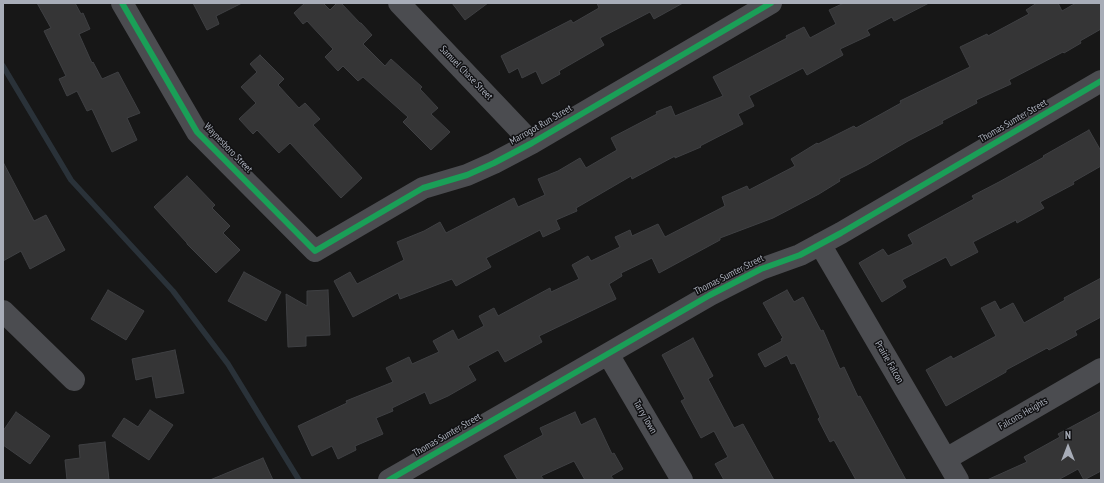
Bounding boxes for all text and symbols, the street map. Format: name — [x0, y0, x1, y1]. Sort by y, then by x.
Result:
street label: Samuel Chase Street — [437, 43, 495, 103]
street label: Thomas Sumter Street — [977, 97, 1049, 145]
street label: Marrogot Run Street — [508, 102, 574, 148]
street label: Waynesboro Street — [201, 121, 255, 175]
street label: Thomas Sumter Street — [692, 252, 766, 298]
street label: Prairie Falcon — [872, 339, 906, 385]
street label: Falcons Heights — [996, 395, 1050, 433]
street label: Tarry Town — [631, 398, 659, 436]
street label: Thomas Sumter Street — [411, 411, 483, 459]
north arrow — [1048, 427, 1088, 467]
text: N — [1065, 428, 1071, 442]

